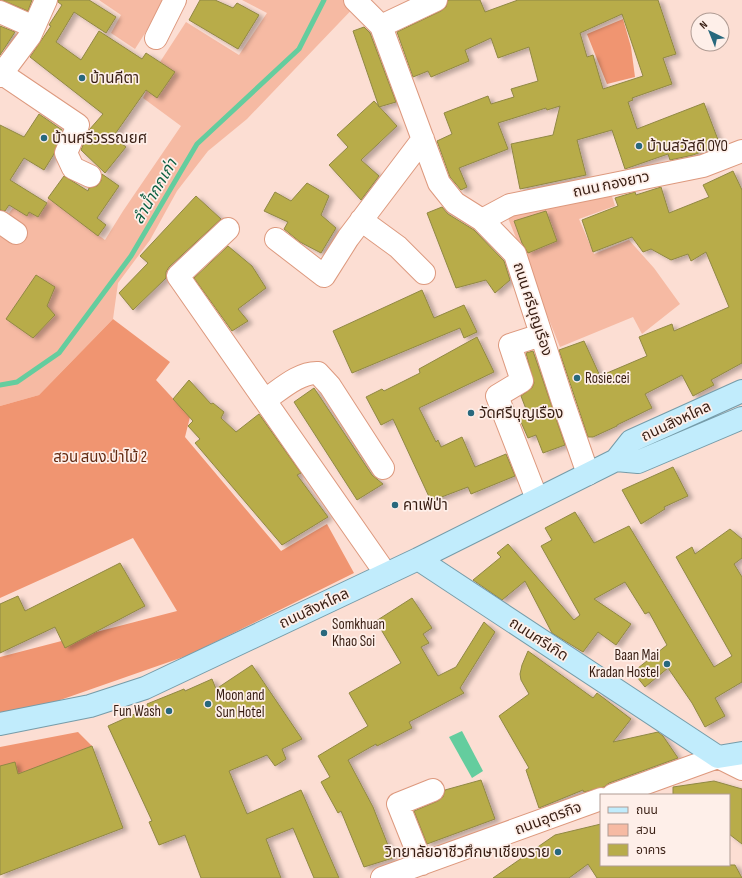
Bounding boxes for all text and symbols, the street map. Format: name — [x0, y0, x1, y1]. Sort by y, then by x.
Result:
north arrow — [690, 12, 730, 52]
text: N — [697, 18, 710, 32]
place label: บ้านคีตา — [90, 69, 139, 88]
marker: บ้านคีตา — [77, 73, 87, 83]
place label: บ้านศรีวรรณยศ — [52, 129, 147, 148]
marker: บ้านศรีวรรณยศ — [39, 133, 49, 143]
place label: บ้านสวัสดี OYO — [647, 137, 728, 156]
marker: บ้านสวัสดี OYO — [634, 141, 644, 151]
water label: ลำน้ำกกเก่า — [126, 153, 182, 228]
street label: ถนน กองยาว — [571, 167, 651, 202]
street label: ถนน ศรีบุญเรือง — [508, 260, 557, 358]
place label: Rosie.cei — [585, 369, 630, 388]
marker: Rosie.cei — [572, 373, 582, 383]
street label: ถนนสิงหไคล — [638, 397, 714, 446]
place label: วัดศรีบุญเรือง — [479, 404, 563, 423]
marker: วัดศรีบุญเรือง — [466, 408, 476, 418]
park label: สวน สนง.ป่าไม้ 2 — [53, 448, 147, 467]
place label: คาเฟ่ป่า — [403, 496, 448, 515]
marker: คาเฟ่ป่า — [390, 500, 400, 510]
street label: ถนนสิงหไคล — [276, 584, 352, 633]
street label: ถนนศรีเกิด — [506, 613, 572, 666]
place label: Somkhuan Khao Soi — [332, 615, 385, 651]
marker: Somkhuan Khao Soi — [319, 628, 329, 638]
place label: Baan Mai Kradan Hostel — [589, 646, 659, 682]
marker: Baan Mai Kradan Hostel — [662, 659, 672, 669]
place label: Moon and Sun Hotel — [216, 686, 265, 722]
marker: Moon and Sun Hotel — [203, 699, 213, 709]
place label: Fun Wash — [113, 702, 161, 721]
marker: Fun Wash — [164, 706, 174, 716]
legend — [600, 794, 730, 866]
street label: ถนนอุตรกิจ — [512, 798, 584, 839]
text: ถนน — [636, 803, 658, 818]
text: สวน — [636, 823, 656, 838]
place label: วิทยาลัยอาชีวศึกษาเชียงราย — [384, 843, 550, 862]
text: อาคาร — [636, 843, 666, 858]
marker: วิทยาลัยอาชีวศึกษาเชียงราย — [553, 847, 563, 857]

